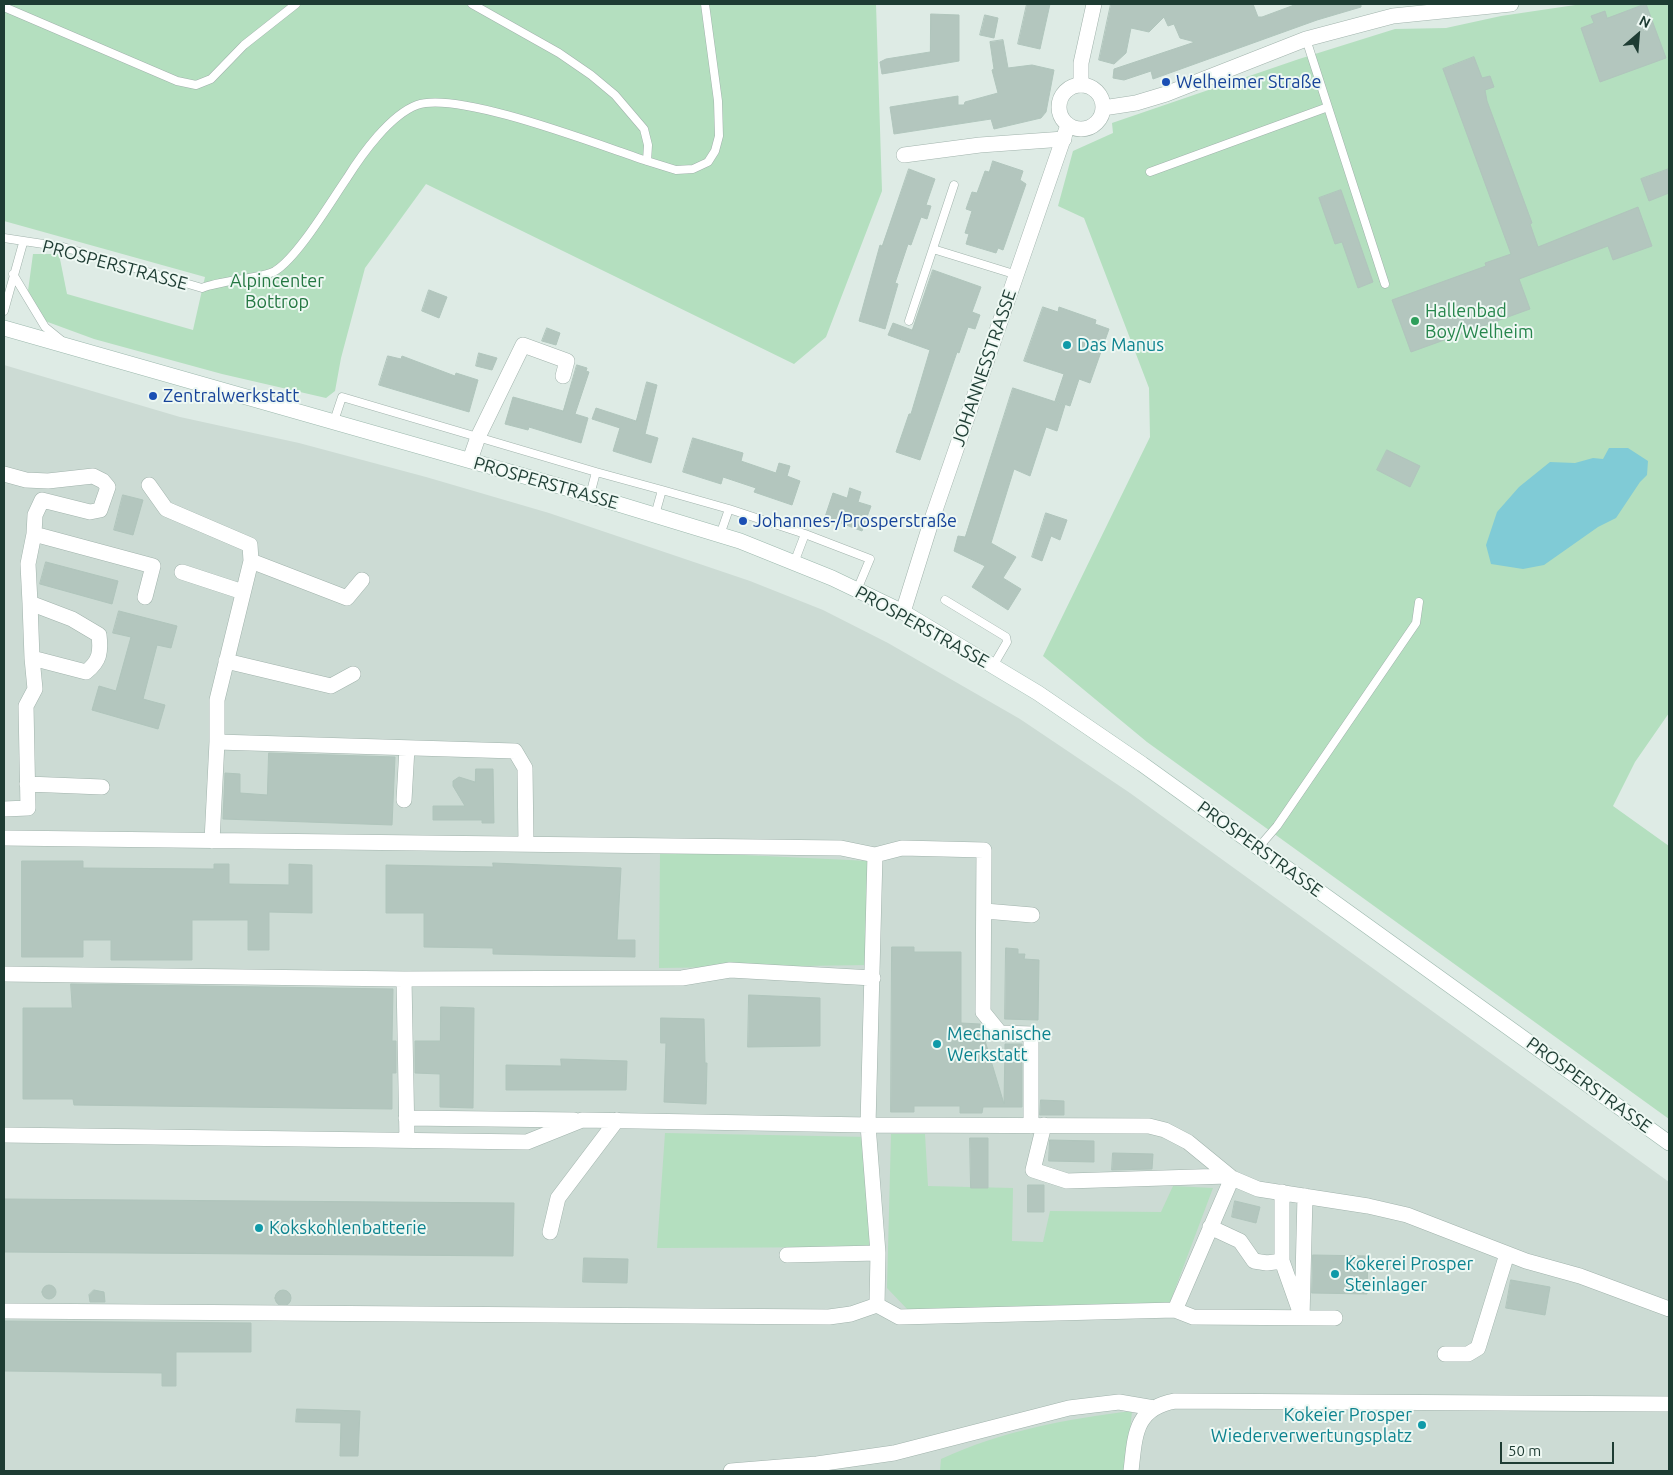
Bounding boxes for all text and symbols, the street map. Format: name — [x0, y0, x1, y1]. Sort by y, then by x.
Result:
north arrow — [1613, 10, 1663, 60]
text: N — [1637, 12, 1653, 31]
place label: Welheimer Straße — [1176, 71, 1321, 93]
marker: Welheimer Straße — [1160, 76, 1172, 88]
street label: PROSPERSTRASSE — [40, 235, 190, 295]
park label: Alpincenter Bottrop — [230, 270, 324, 312]
street label: JOHANNESSTRASSE — [947, 287, 1021, 449]
place label: Hallenbad Boy/Welheim — [1425, 300, 1533, 342]
marker: Hallenbad Boy/Welheim — [1409, 315, 1421, 327]
place label: Das Manus — [1077, 334, 1164, 356]
marker: Das Manus — [1061, 339, 1073, 351]
place label: Zentralwerkstatt — [163, 385, 299, 407]
marker: Zentralwerkstatt — [147, 390, 159, 402]
street label: PROSPERSTRASSE — [471, 452, 621, 514]
place label: Johannes-/Prosperstraße — [753, 510, 957, 532]
marker: Johannes-/Prosperstraße — [737, 515, 749, 527]
street label: PROSPERSTRASSE — [851, 581, 993, 673]
street label: PROSPERSTRASSE — [1193, 796, 1327, 902]
place label: Mechanische Werkstatt — [947, 1023, 1052, 1066]
street label: PROSPERSTRASSE — [1522, 1032, 1656, 1138]
marker: Mechanische Werkstatt — [931, 1038, 943, 1050]
place label: Kokskohlenbatterie — [269, 1217, 427, 1239]
marker: Kokskohlenbatterie — [253, 1222, 265, 1234]
place label: Kokerei Prosper Steinlager — [1345, 1253, 1473, 1296]
marker: Kokerei Prosper Steinlager — [1329, 1268, 1341, 1280]
place label: Kokeier Prosper Wiederverwertungsplatz — [1211, 1404, 1412, 1446]
marker: Kokeier Prosper Wiederverwertungsplatz — [1416, 1419, 1428, 1431]
scale bar — [1503, 1432, 1617, 1464]
text: 50 m — [1508, 1442, 1541, 1459]

